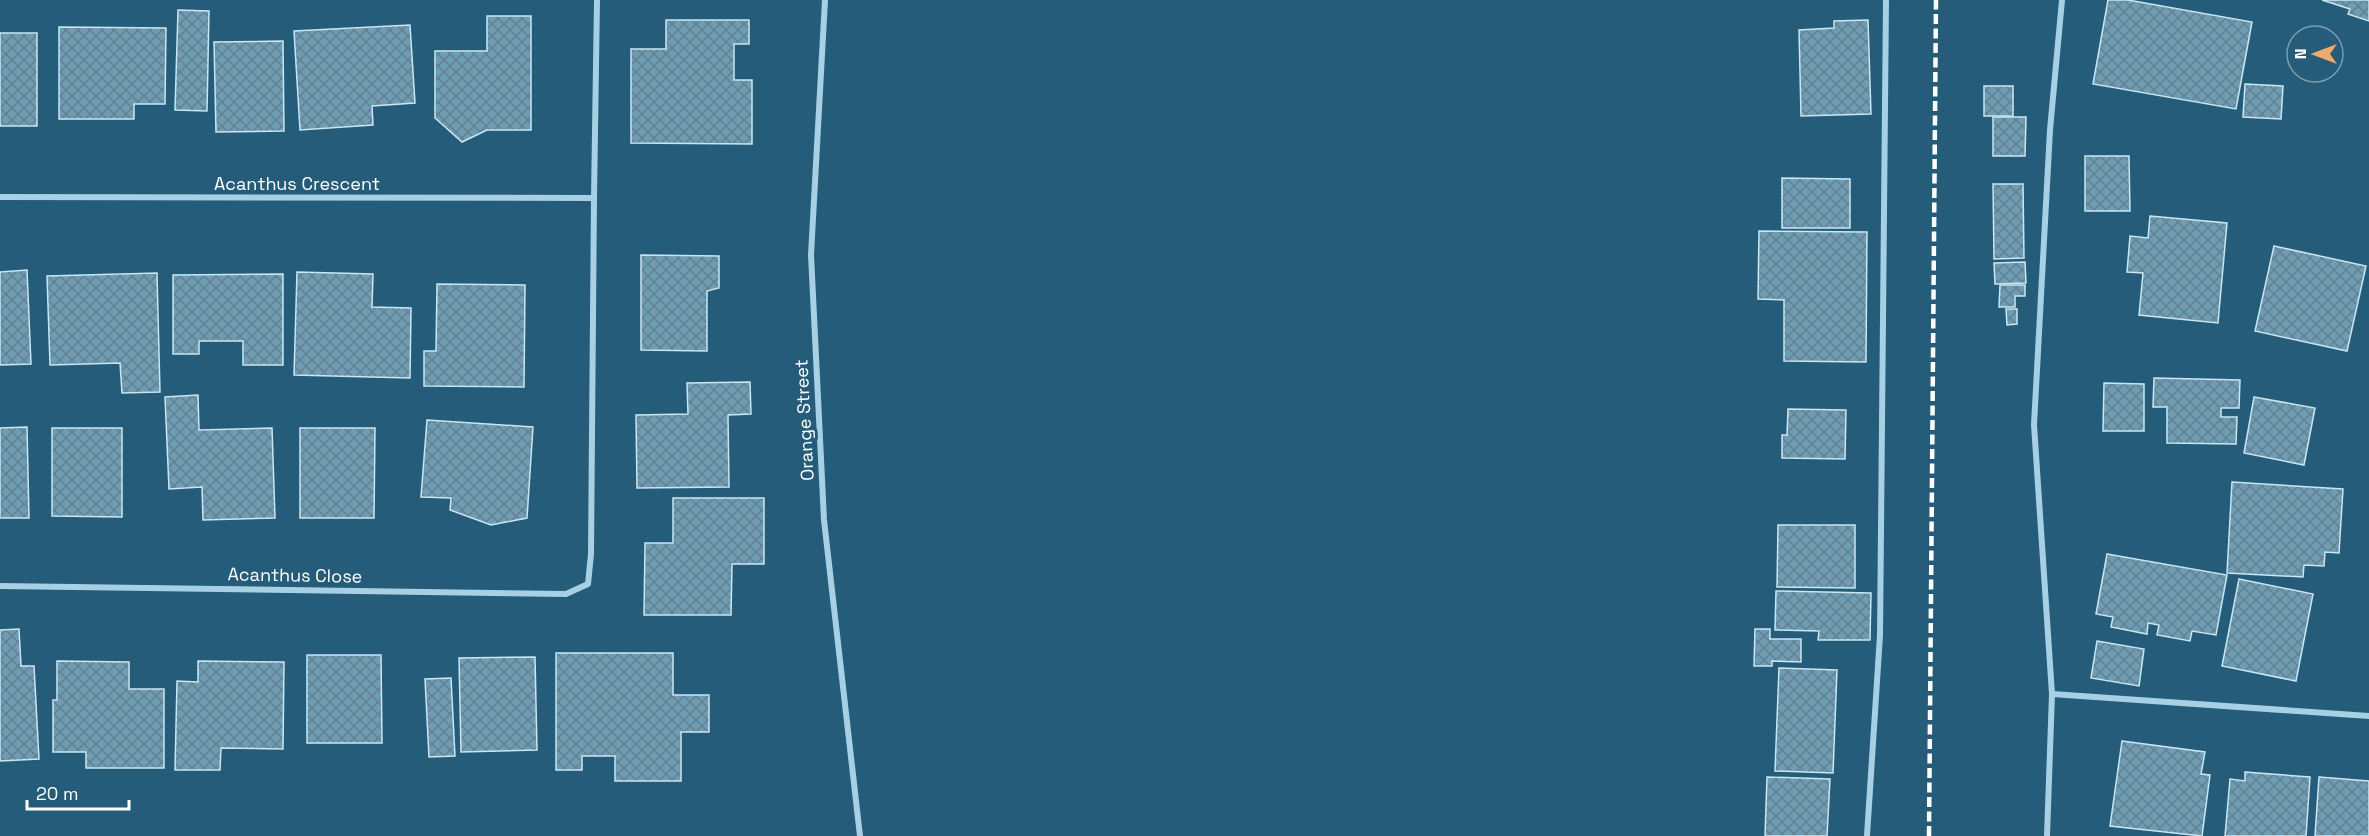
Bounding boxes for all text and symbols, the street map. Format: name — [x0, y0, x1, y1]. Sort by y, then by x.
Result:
north arrow — [2285, 24, 2345, 84]
text: N — [2290, 49, 2311, 59]
street label: Acanthus Crescent — [214, 172, 380, 195]
street label: Orange Street — [789, 359, 819, 481]
street label: Acanthus Close — [227, 562, 363, 588]
scale bar — [27, 773, 129, 811]
text: 20 m — [36, 782, 79, 805]

